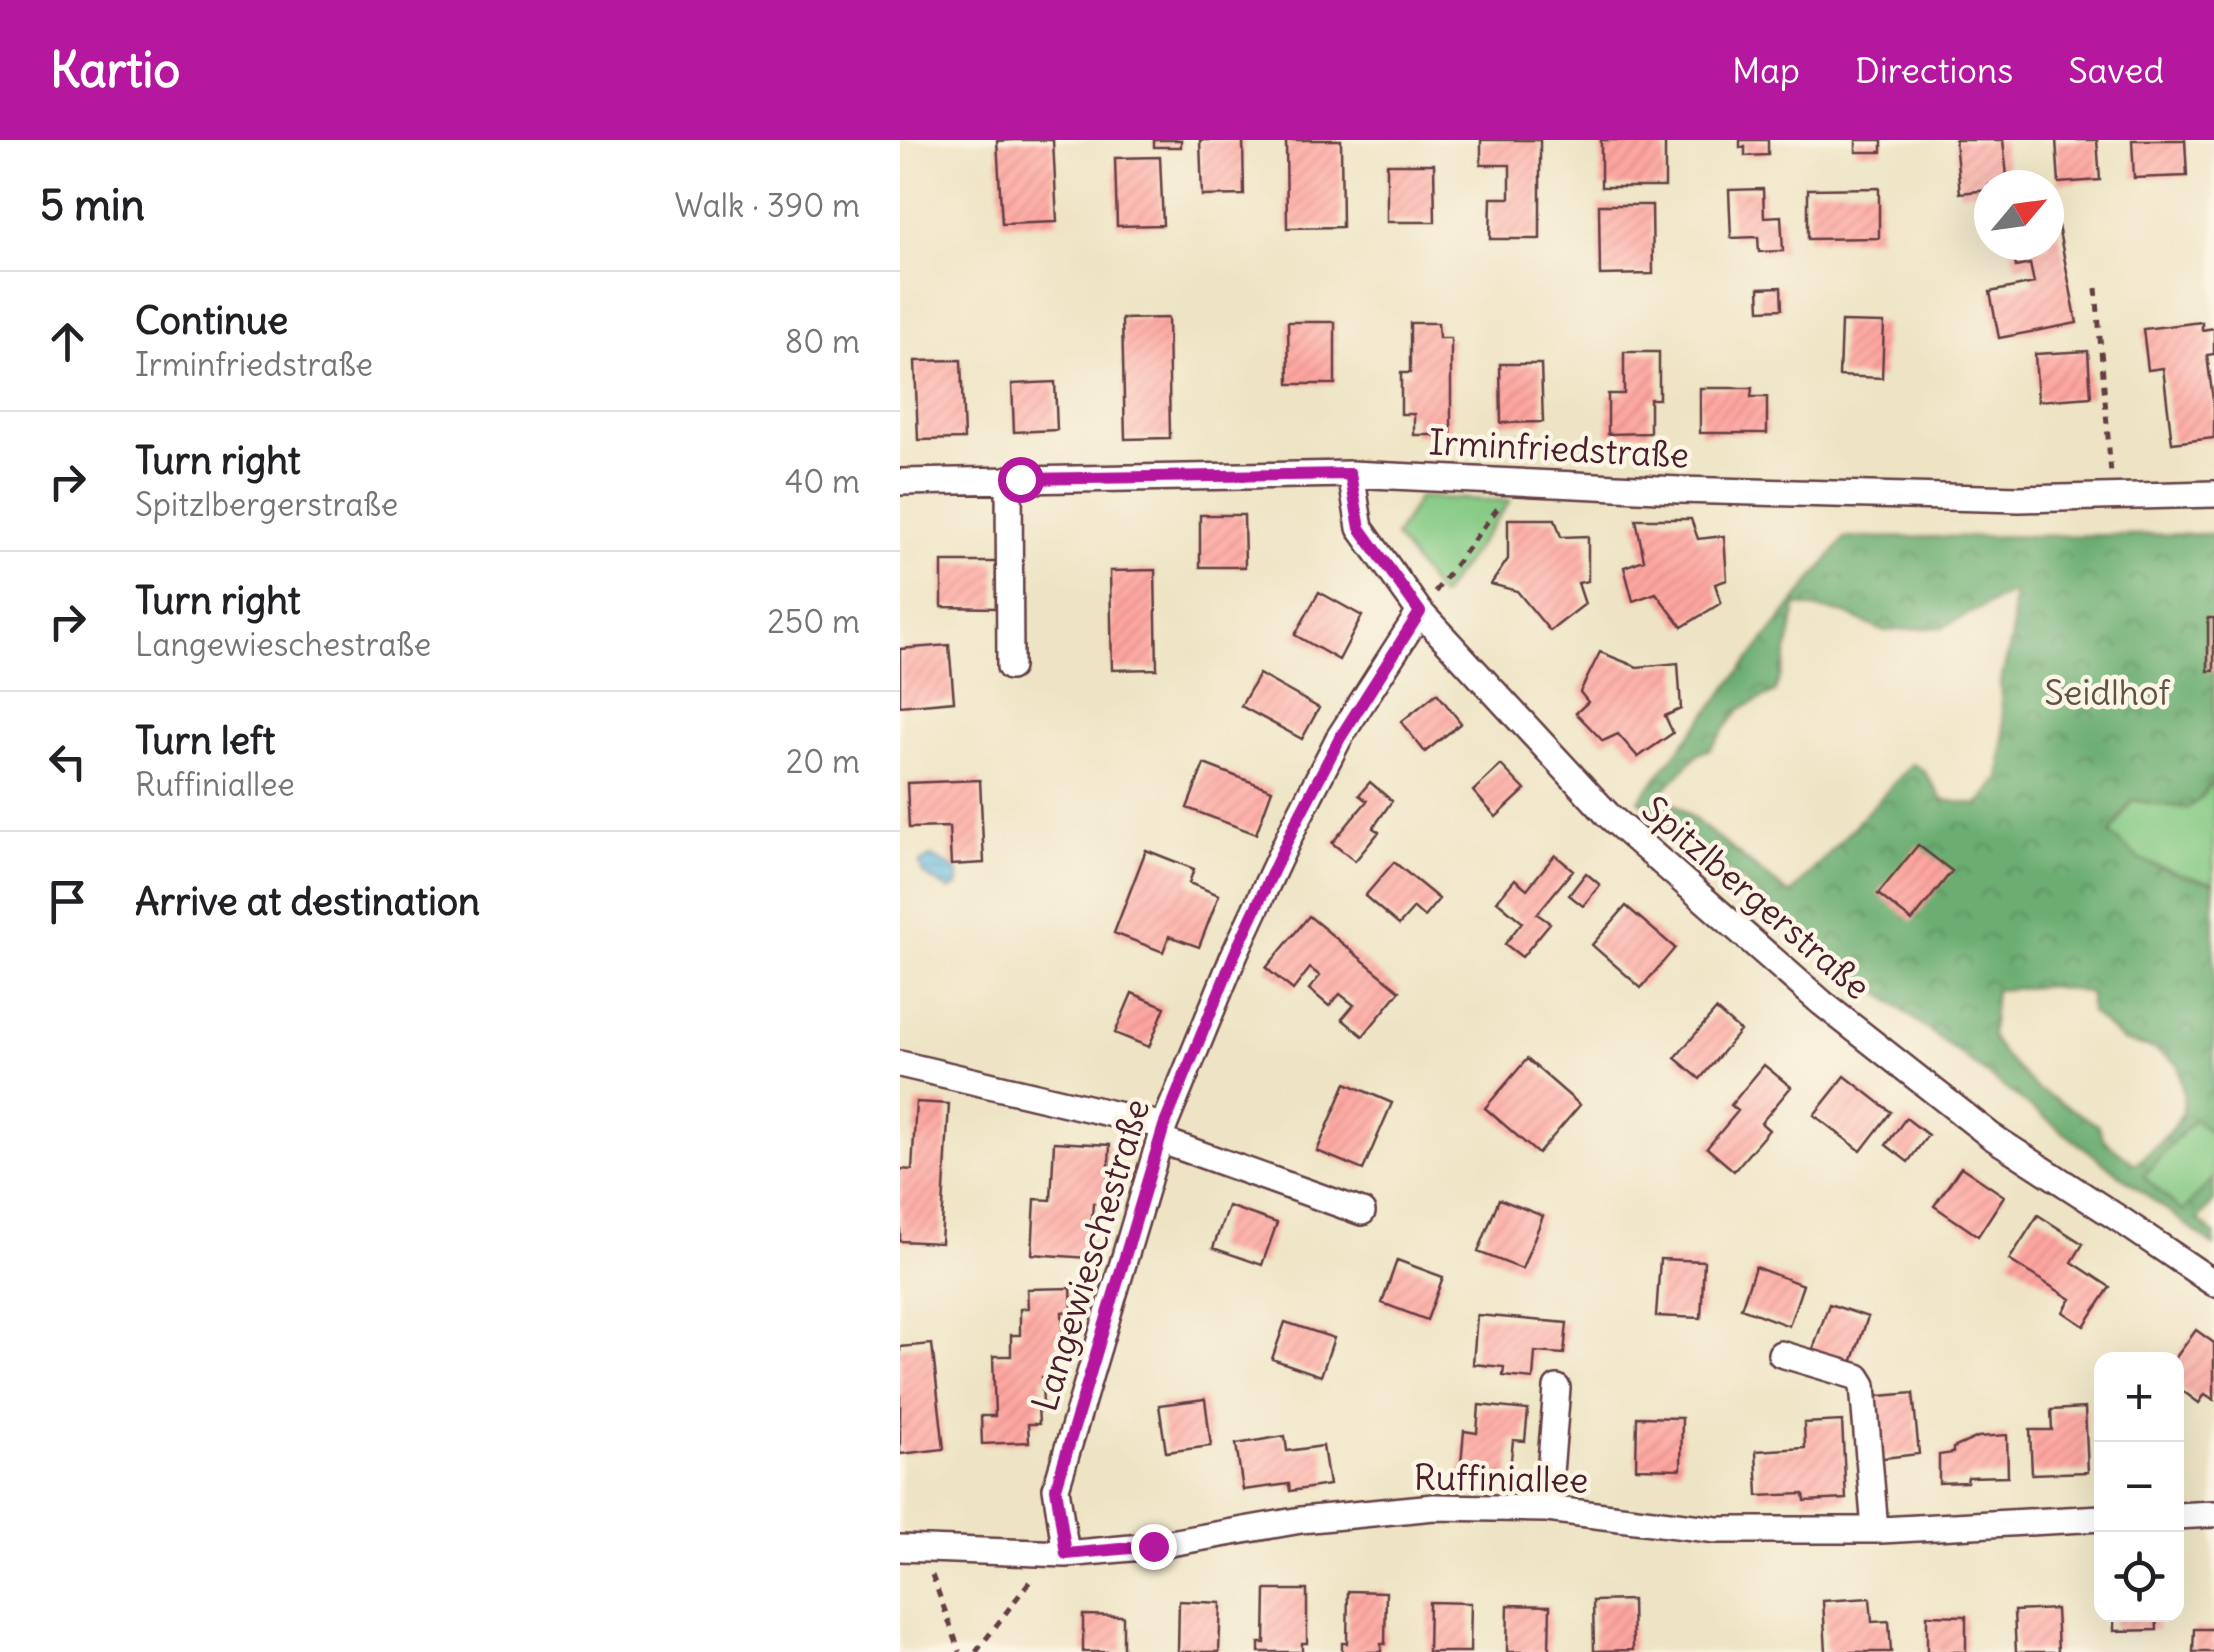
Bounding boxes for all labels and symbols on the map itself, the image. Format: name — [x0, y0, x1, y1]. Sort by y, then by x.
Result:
north arrow — [1974, 170, 2064, 260]
street label: Irminfriedstraße — [1428, 419, 1690, 477]
route start — [998, 457, 1044, 503]
park label: Seidlhof — [2044, 670, 2170, 714]
street label: Spitzlbergerstraße — [1634, 786, 1880, 1008]
street label: Langewieschestraße — [1022, 1093, 1158, 1416]
street label: Ruffiniallee — [1413, 1454, 1589, 1502]
route end — [1131, 1524, 1177, 1570]

